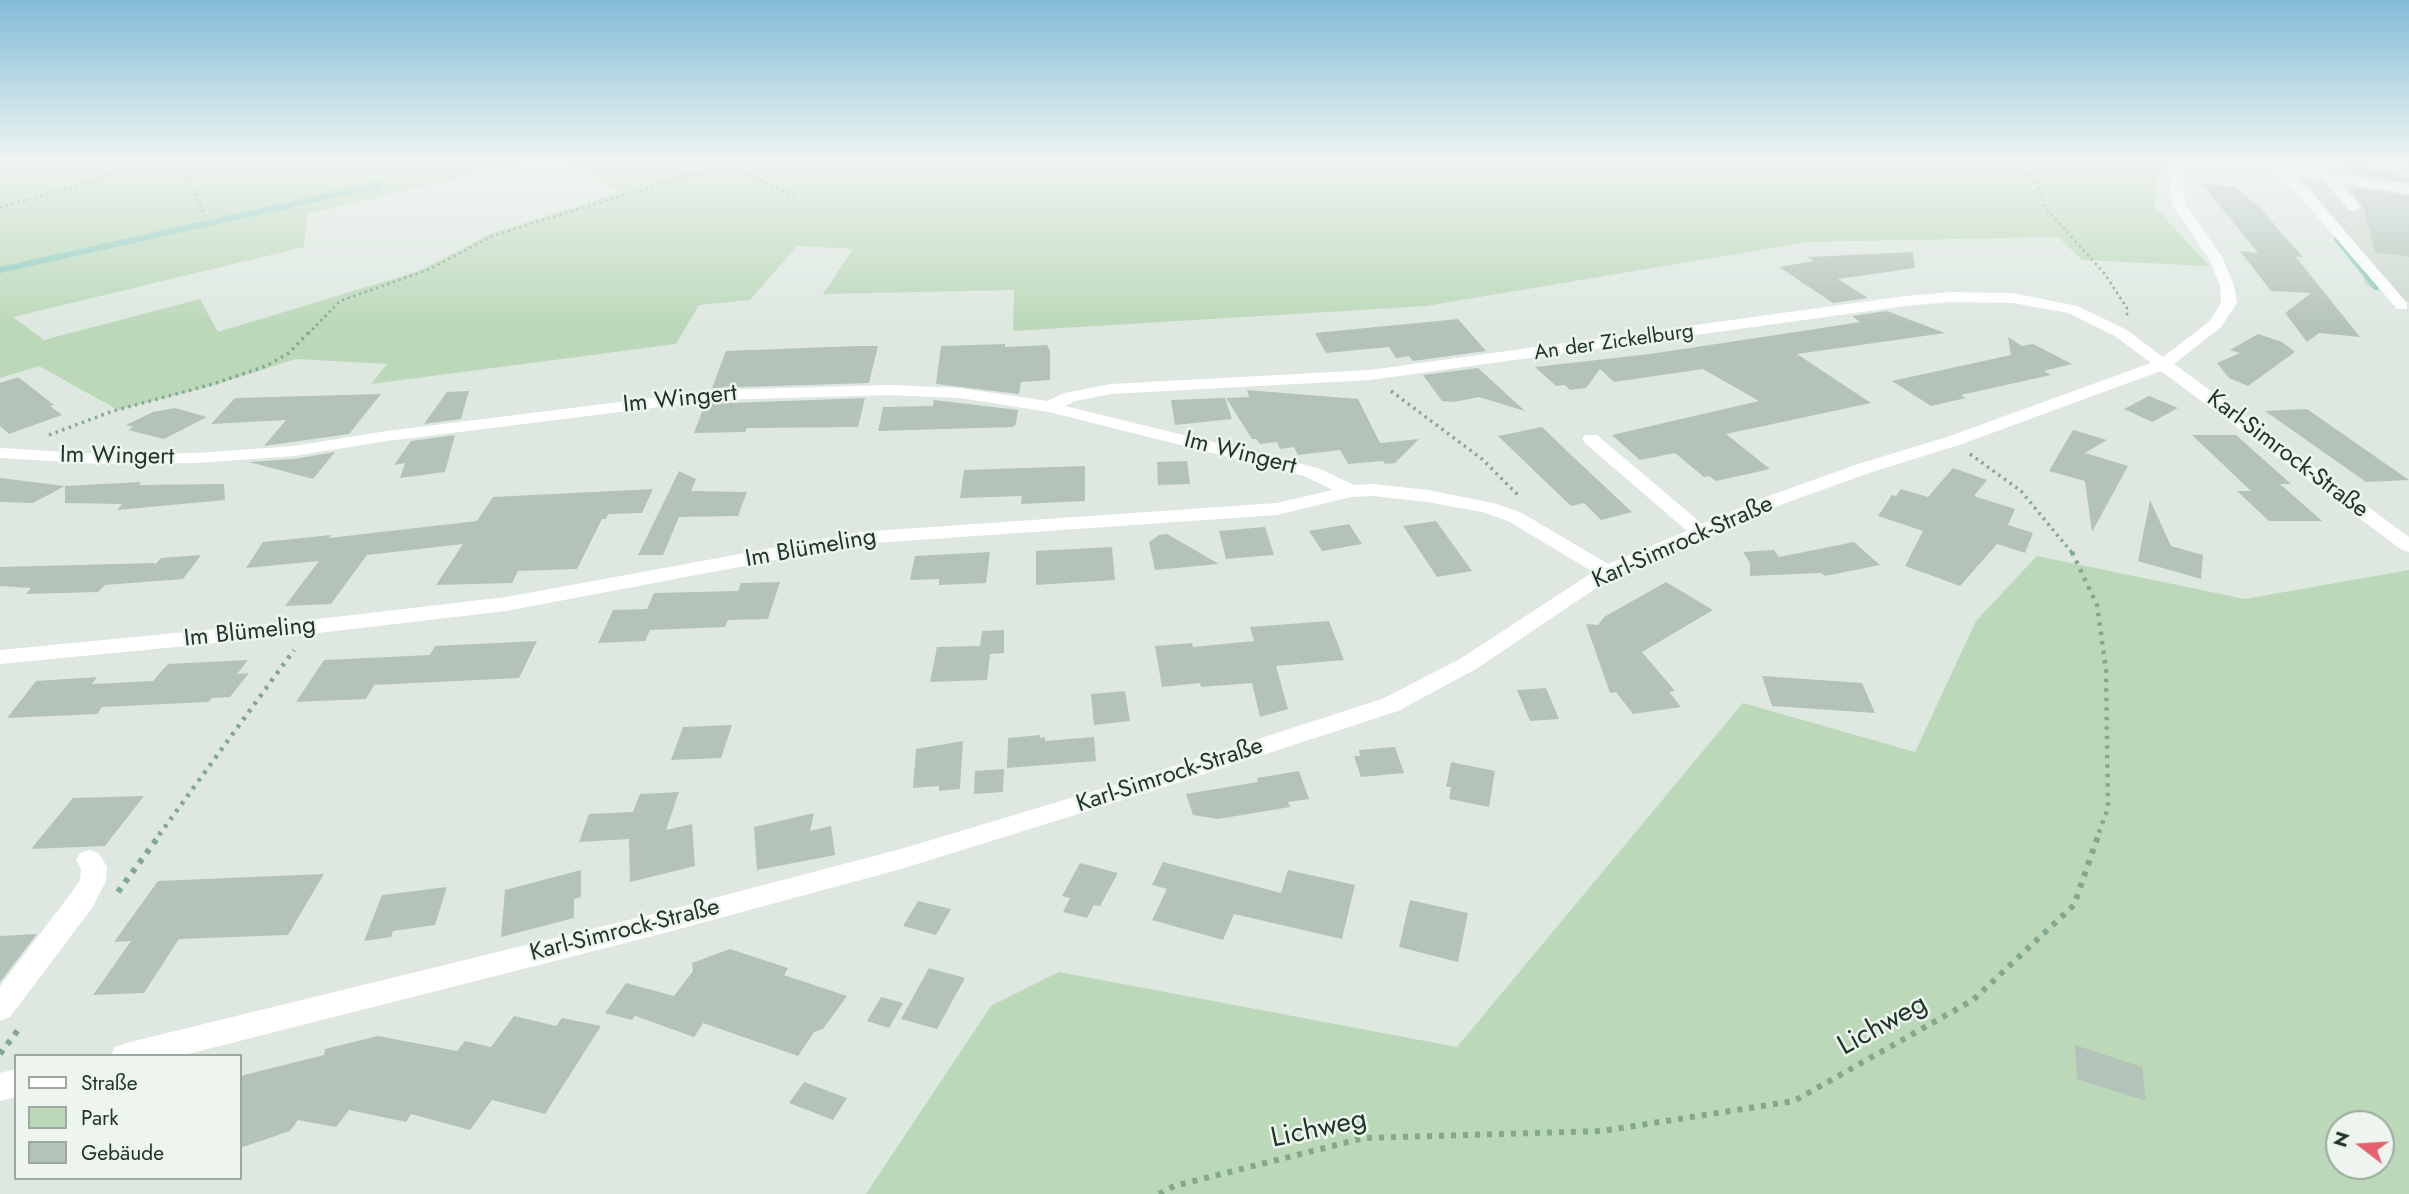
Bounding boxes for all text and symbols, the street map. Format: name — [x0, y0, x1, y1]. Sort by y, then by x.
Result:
street label: An der Zickelburg — [1533, 319, 1695, 367]
street label: Im Wingert — [622, 380, 738, 420]
street label: Karl-Simrock-Straße — [2201, 385, 2373, 525]
street label: Im Wingert — [1181, 426, 1299, 482]
street label: Im Wingert — [60, 442, 174, 472]
street label: Karl-Simrock-Straße — [1588, 490, 1778, 596]
street label: Im Blümeling — [743, 523, 879, 575]
street label: Im Blümeling — [183, 612, 317, 654]
street label: Karl-Simrock-Straße — [1073, 732, 1267, 820]
street label: Karl-Simrock-Straße — [527, 893, 723, 969]
street label: Lichweg — [1833, 988, 1933, 1064]
legend — [14, 1054, 242, 1180]
text: Straße — [81, 1068, 138, 1098]
text: Park — [81, 1103, 118, 1133]
street label: Lichweg — [1268, 1104, 1370, 1156]
north arrow — [2325, 1110, 2395, 1180]
text: N — [2326, 1128, 2356, 1150]
text: Gebäude — [81, 1138, 164, 1168]

